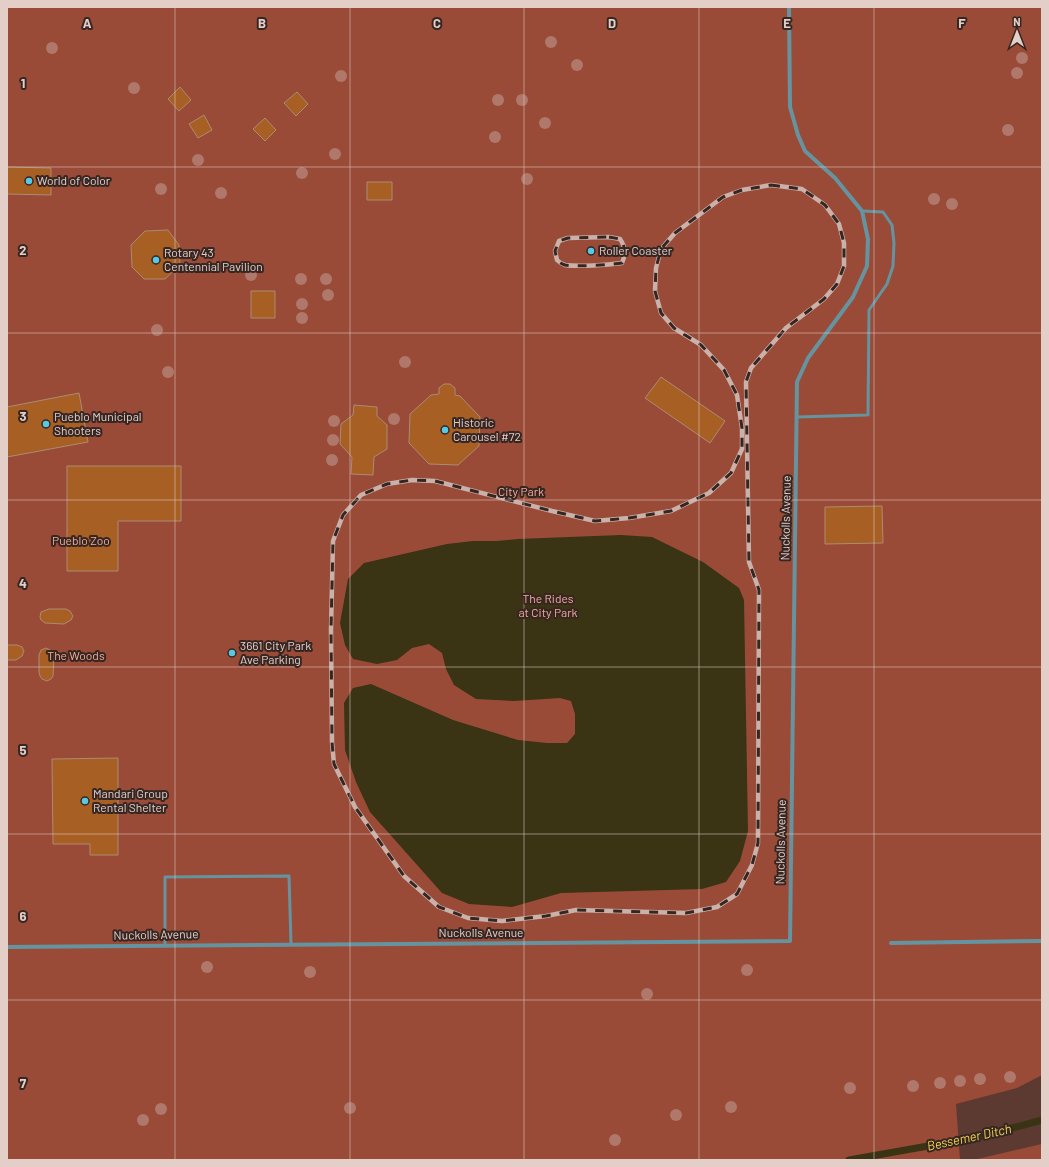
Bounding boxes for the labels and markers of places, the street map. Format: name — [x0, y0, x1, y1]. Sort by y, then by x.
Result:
place label: World of Color — [37, 173, 111, 187]
marker: World of Color — [24, 176, 34, 186]
place label: Roller Coaster — [599, 243, 673, 257]
place label: Rotary 43 Centennial Pavilion — [164, 245, 263, 273]
marker: Roller Coaster — [586, 246, 596, 256]
marker: Rotary 43 Centennial Pavilion — [151, 255, 161, 265]
place label: Pueblo Municipal Shooters — [54, 409, 142, 437]
place label: Historic Carousel #72 — [453, 415, 521, 443]
marker: Pueblo Municipal Shooters — [41, 419, 51, 429]
marker: Historic Carousel #72 — [440, 425, 450, 435]
place label: 3661 City Park Ave Parking — [240, 638, 311, 666]
marker: 3661 City Park Ave Parking — [227, 648, 237, 658]
place label: Mandari Group Rental Shelter — [93, 786, 168, 814]
marker: Mandari Group Rental Shelter — [80, 796, 90, 806]

